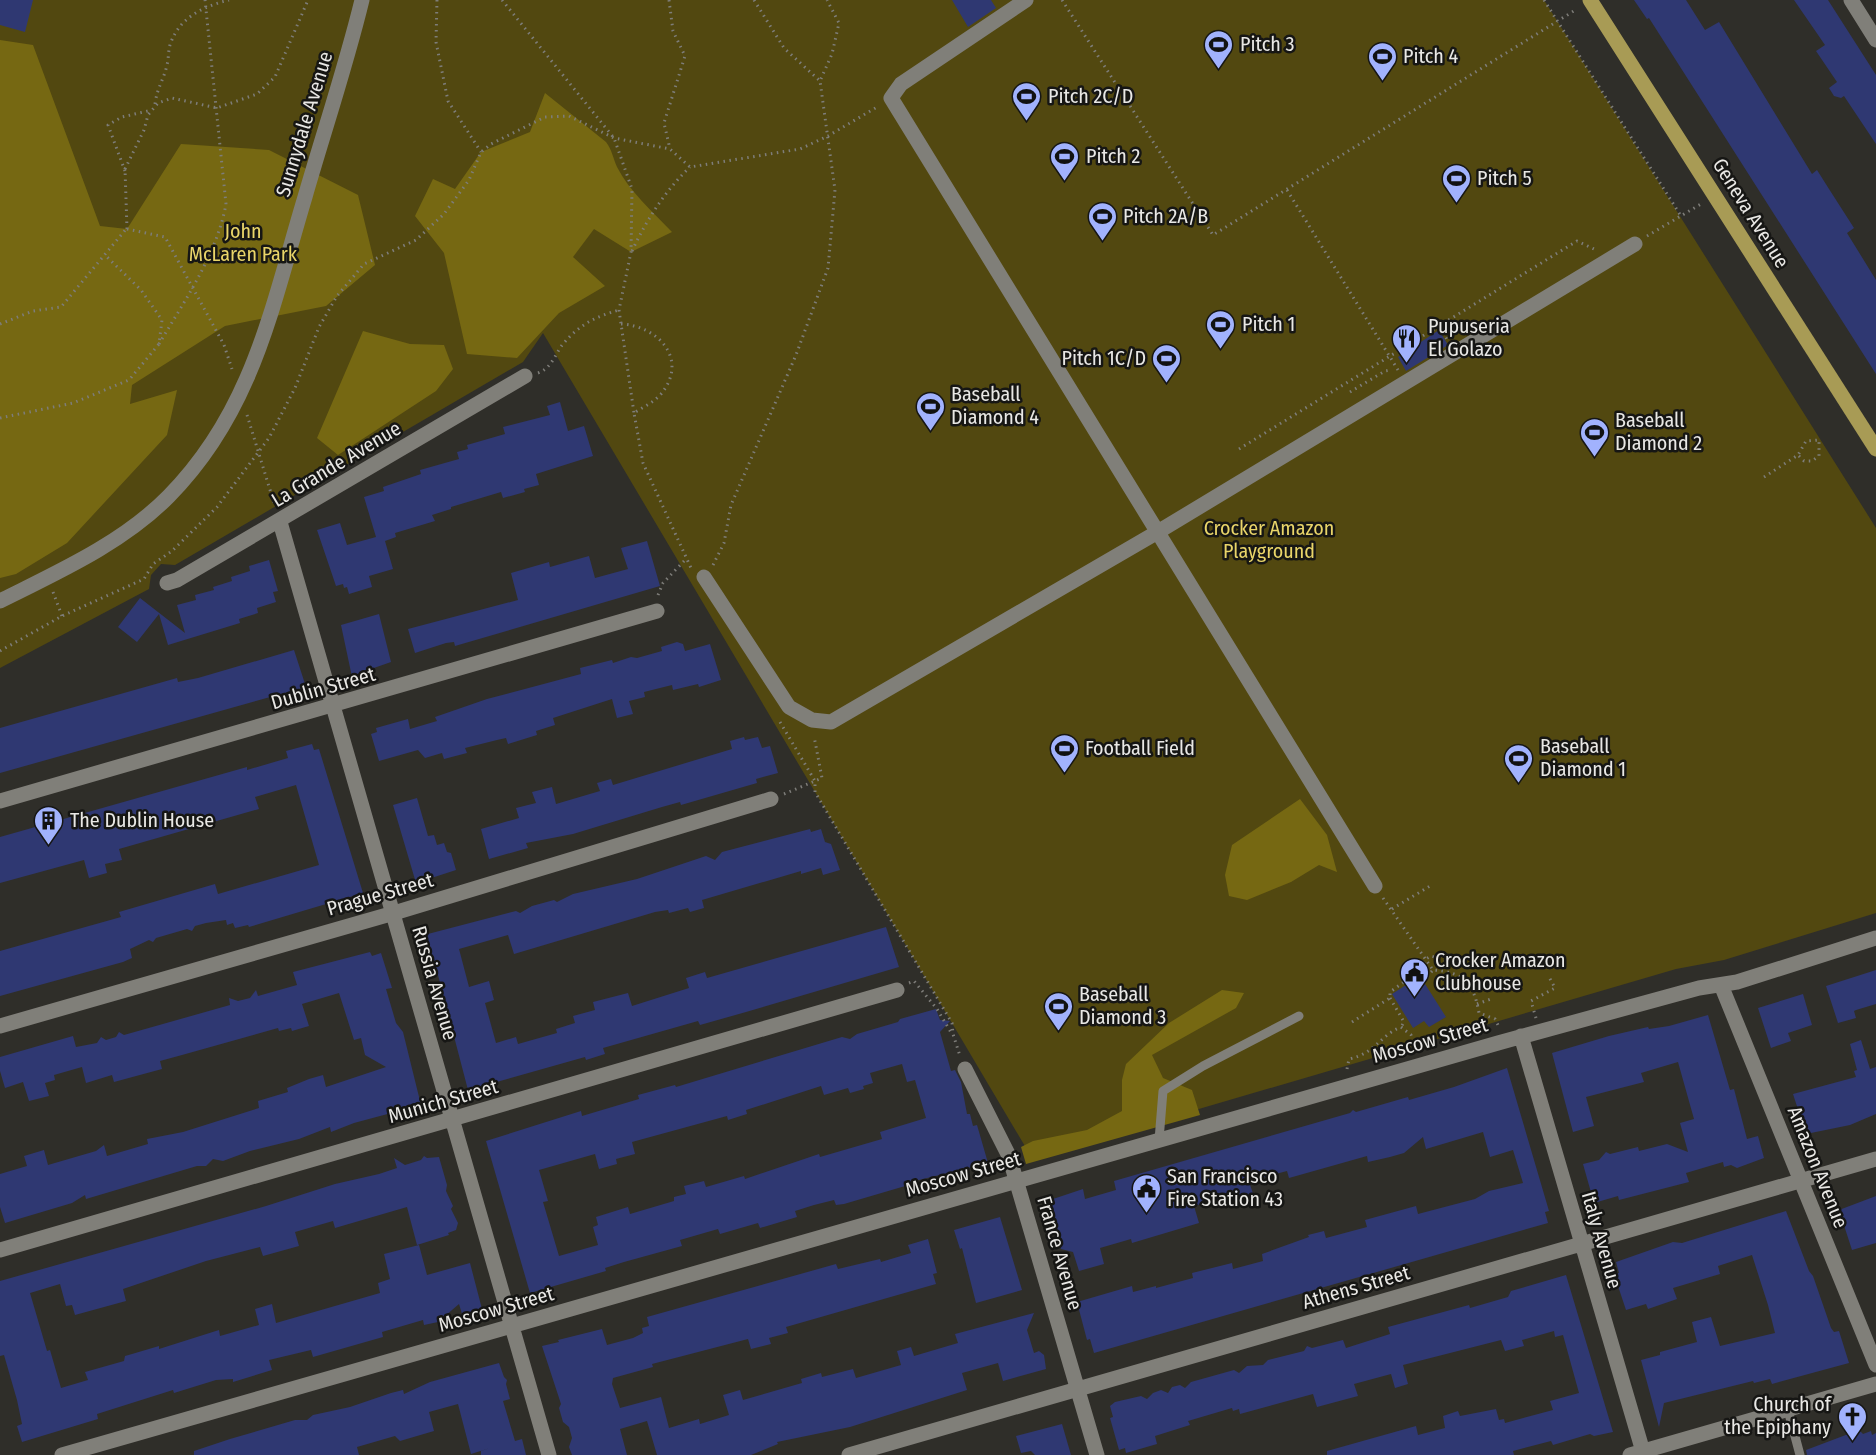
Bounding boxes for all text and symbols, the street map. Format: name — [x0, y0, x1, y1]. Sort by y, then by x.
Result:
sports icon: Pitch 3 — [1203, 28, 1235, 70]
place label: Pitch 3 — [1240, 32, 1295, 56]
sports icon: Pitch 4 — [1366, 40, 1398, 82]
place label: Pitch 4 — [1403, 44, 1459, 68]
street label: Sunnydale Avenue — [271, 49, 337, 199]
sports icon: Pitch 2C/D — [1011, 80, 1043, 122]
place label: Pitch 2C/D — [1048, 84, 1133, 108]
sports icon: Pitch 2 — [1049, 140, 1081, 182]
place label: Pitch 2 — [1086, 144, 1141, 168]
street label: Geneva Avenue — [1708, 154, 1794, 272]
sports icon: Pitch 5 — [1440, 162, 1472, 204]
place label: Pitch 5 — [1477, 166, 1532, 190]
sports icon: Pitch 2A/B — [1086, 200, 1118, 242]
place label: Pitch 2A/B — [1123, 204, 1208, 228]
park label: John McLaren Park — [189, 219, 298, 266]
sports icon: Pitch 1 — [1205, 308, 1237, 350]
place label: Pitch 1 — [1242, 312, 1295, 336]
place label: Pupuseria El Golazo — [1428, 314, 1510, 361]
restaurant icon: Pupuseria El Golazo — [1391, 322, 1423, 364]
sports icon: Pitch 1C/D — [1151, 342, 1183, 384]
place label: Pitch 1C/D — [1062, 346, 1146, 370]
place label: Baseball Diamond 4 — [951, 382, 1039, 429]
sports icon: Baseball Diamond 4 — [914, 390, 946, 432]
place label: Baseball Diamond 2 — [1615, 408, 1702, 455]
street label: La Grande Avenue — [267, 416, 405, 512]
sports icon: Baseball Diamond 2 — [1578, 416, 1610, 458]
park label: Crocker Amazon Playground — [1204, 516, 1334, 563]
street label: Dublin Street — [268, 662, 378, 714]
sports icon: Football Field — [1048, 732, 1080, 774]
place label: Baseball Diamond 1 — [1540, 734, 1626, 781]
place label: Football Field — [1085, 736, 1195, 760]
sports icon: Baseball Diamond 1 — [1503, 742, 1535, 784]
building icon: The Dublin House — [33, 804, 65, 846]
place label: The Dublin House — [70, 808, 214, 832]
street label: Prague Street — [324, 867, 436, 921]
street label: Russia Avenue — [407, 923, 463, 1043]
place label: Crocker Amazon Clubhouse — [1435, 948, 1566, 995]
public building icon: Crocker Amazon Clubhouse — [1398, 956, 1430, 998]
place label: Baseball Diamond 3 — [1079, 982, 1166, 1029]
sports icon: Baseball Diamond 3 — [1042, 990, 1074, 1032]
street label: Moscow Street — [1370, 1012, 1491, 1068]
street label: Munich Street — [385, 1074, 501, 1128]
street label: Amazon Avenue — [1783, 1103, 1853, 1231]
street label: Moscow Street — [903, 1146, 1024, 1202]
place label: San Francisco Fire Station 43 — [1167, 1164, 1283, 1211]
public building icon: San Francisco Fire Station 43 — [1130, 1172, 1162, 1214]
street label: Italy Avenue — [1577, 1189, 1627, 1291]
street label: France Avenue — [1032, 1193, 1088, 1313]
street label: Athens Street — [1300, 1260, 1413, 1314]
street label: Moscow Street — [436, 1281, 557, 1337]
place label: Church of the Epiphany — [1724, 1392, 1833, 1439]
church icon: Church of the Epiphany — [1836, 1400, 1868, 1442]

